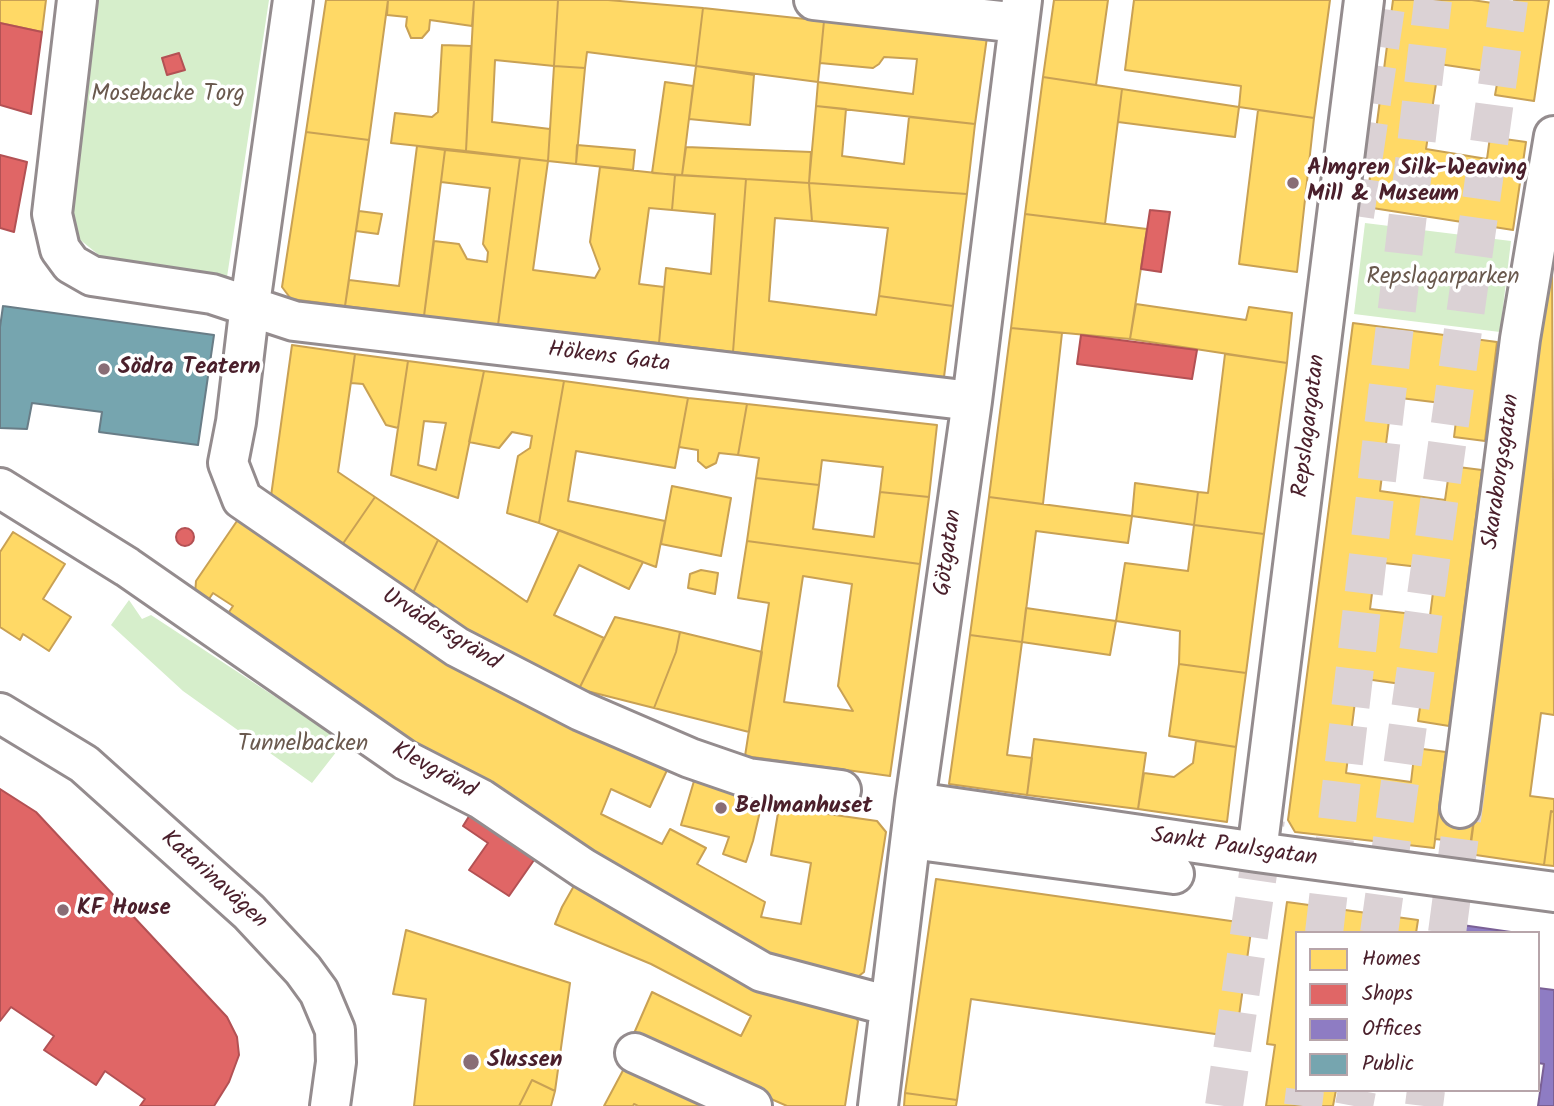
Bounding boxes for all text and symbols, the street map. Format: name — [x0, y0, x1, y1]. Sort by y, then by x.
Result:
park label: Mosebacke Torg — [91, 82, 245, 110]
place label: Almgren Silk-Weaving Mill & Museum — [1307, 156, 1528, 210]
marker: Almgren Silk-Weaving Mill & Museum — [1285, 175, 1301, 191]
park label: Repslagarparken — [1366, 265, 1520, 293]
street label: Hökens Gata — [546, 338, 672, 380]
street label: Repslagargatan — [1289, 353, 1333, 499]
place label: Södra Teatern — [118, 355, 261, 383]
marker: Södra Teatern — [96, 361, 112, 377]
street label: Skaraborgsgatan — [1478, 393, 1528, 551]
street label: Götgatan — [930, 508, 970, 598]
street label: Urvädersgränd — [376, 584, 504, 678]
park label: Tunnelbacken — [238, 732, 368, 760]
street label: Klevgränd — [386, 738, 480, 806]
place label: Bellmanhuset — [735, 794, 873, 822]
marker: Bellmanhuset — [713, 800, 729, 816]
street label: Sankt Paulsgatan — [1149, 824, 1319, 874]
street label: Katarinavägen — [154, 826, 272, 936]
place label: KF House — [77, 896, 171, 924]
marker: KF House — [55, 902, 71, 918]
legend — [1295, 931, 1540, 1092]
text: Homes — [1362, 943, 1421, 976]
text: Shops — [1362, 978, 1413, 1011]
text: Offices — [1362, 1013, 1422, 1046]
place label: Slussen — [487, 1048, 562, 1076]
text: Public — [1362, 1048, 1414, 1081]
marker: Slussen — [461, 1052, 481, 1072]

